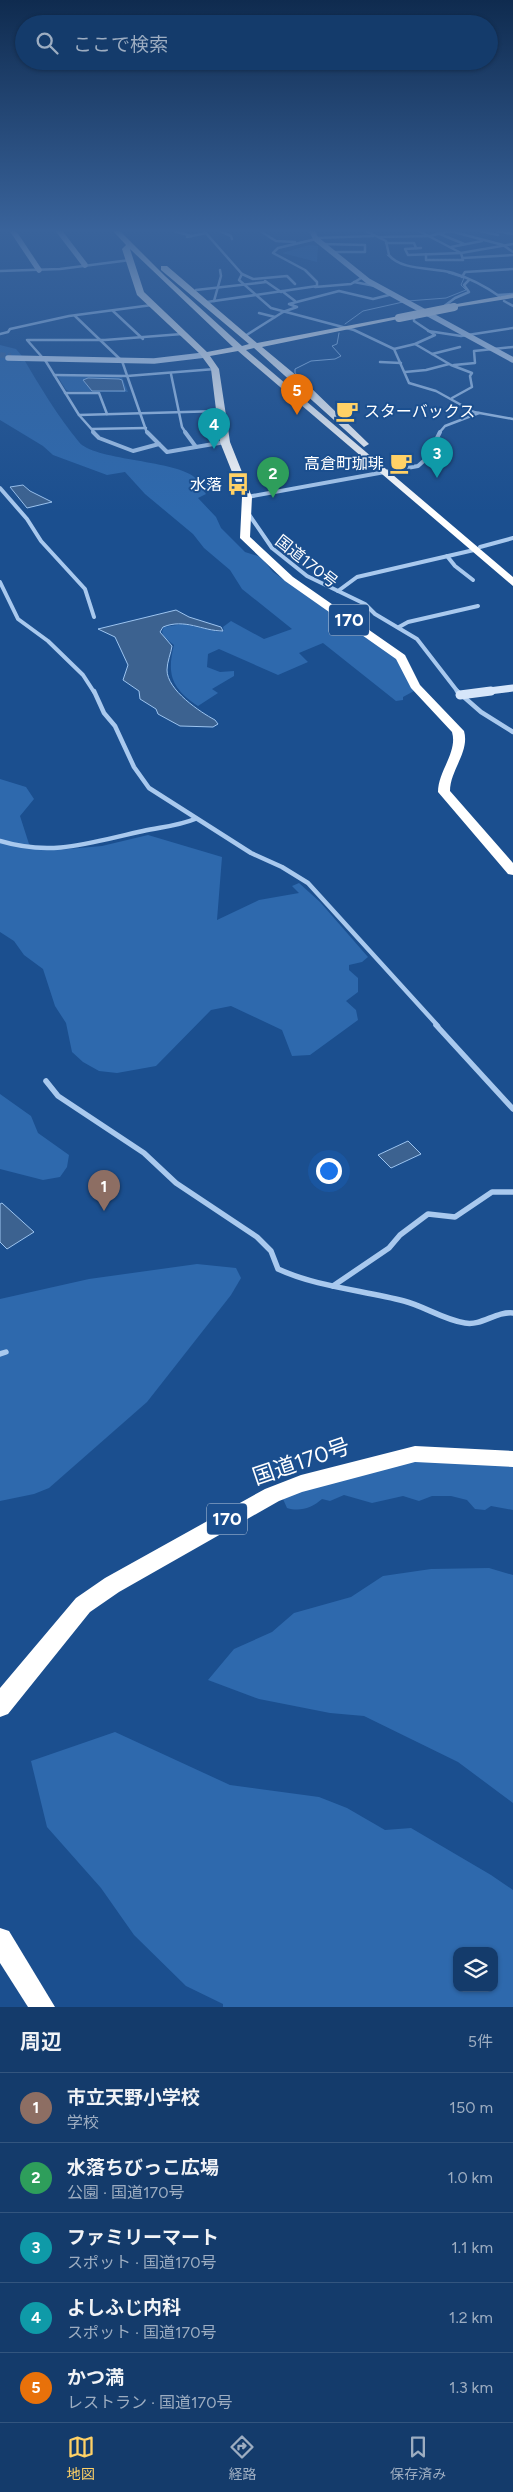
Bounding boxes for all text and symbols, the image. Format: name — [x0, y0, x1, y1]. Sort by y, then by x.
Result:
search box — [15, 15, 498, 70]
icon: search — [33, 29, 61, 57]
text: ここで検索 — [73, 33, 168, 56]
pin: 5 — [281, 374, 313, 415]
cafe icon: スターバックス — [334, 398, 360, 424]
place label: スターバックス — [364, 402, 475, 421]
pin: 4 — [198, 408, 230, 449]
pin: 3 — [421, 437, 453, 478]
cafe icon: 高倉町珈琲 — [388, 450, 414, 476]
place label: 高倉町珈琲 — [304, 454, 384, 473]
pin: 2 — [257, 457, 289, 498]
bus stop icon: 水落 — [225, 471, 251, 497]
place label: 水落 — [190, 475, 222, 494]
street label: 国道170号 — [272, 531, 341, 591]
road number: 170 — [329, 604, 369, 636]
your location — [316, 1158, 342, 1184]
pin: 1 — [88, 1170, 120, 1211]
street label: 国道170号 — [249, 1432, 353, 1491]
road number: 170 — [207, 1504, 247, 1535]
map controls — [453, 1947, 498, 1992]
button: layers — [453, 1947, 498, 1992]
text: 周辺 — [20, 2029, 62, 2054]
text: 5件 — [468, 2032, 493, 2051]
text: 市立天野小学校 — [67, 2086, 200, 2109]
text: 1 — [33, 2098, 39, 2117]
text: 150 m — [449, 2098, 493, 2117]
text: 学校 — [67, 2113, 99, 2132]
text: 水落ちびっこ広場 — [67, 2156, 219, 2179]
text: 2 — [31, 2168, 41, 2187]
text: 1.0 km — [447, 2168, 493, 2187]
text: 公園 · 国道170号 — [67, 2183, 184, 2202]
text: ファミリーマート — [67, 2226, 219, 2249]
text: 3 — [32, 2238, 40, 2257]
text: 1.1 km — [451, 2238, 493, 2257]
text: スポット · 国道170号 — [67, 2253, 216, 2272]
text: よしふじ内科 — [67, 2296, 181, 2319]
text: 4 — [31, 2308, 41, 2327]
text: 1.2 km — [449, 2308, 493, 2327]
text: スポット · 国道170号 — [67, 2323, 216, 2342]
text: かつ満 — [67, 2366, 124, 2389]
text: 5 — [31, 2378, 41, 2397]
text: 1.3 km — [449, 2378, 493, 2397]
text: レストラン · 国道170号 — [67, 2393, 232, 2412]
tab: 地図 — [67, 2433, 95, 2483]
tab: 経路 — [228, 2433, 256, 2483]
tab: 保存済み — [390, 2433, 446, 2483]

